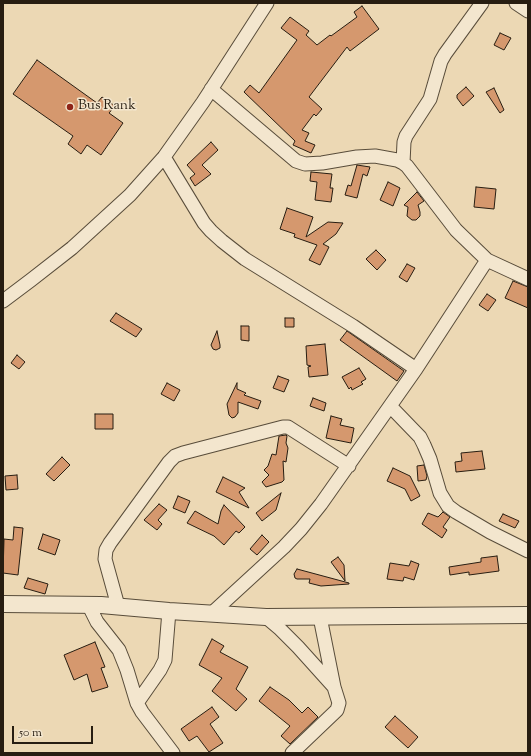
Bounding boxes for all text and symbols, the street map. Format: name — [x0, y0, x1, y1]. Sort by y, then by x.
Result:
place label: Bus Rank — [78, 99, 136, 115]
marker: Bus Rank — [65, 102, 75, 112]
scale bar — [14, 718, 95, 744]
text: 50 m — [19, 724, 42, 742]

